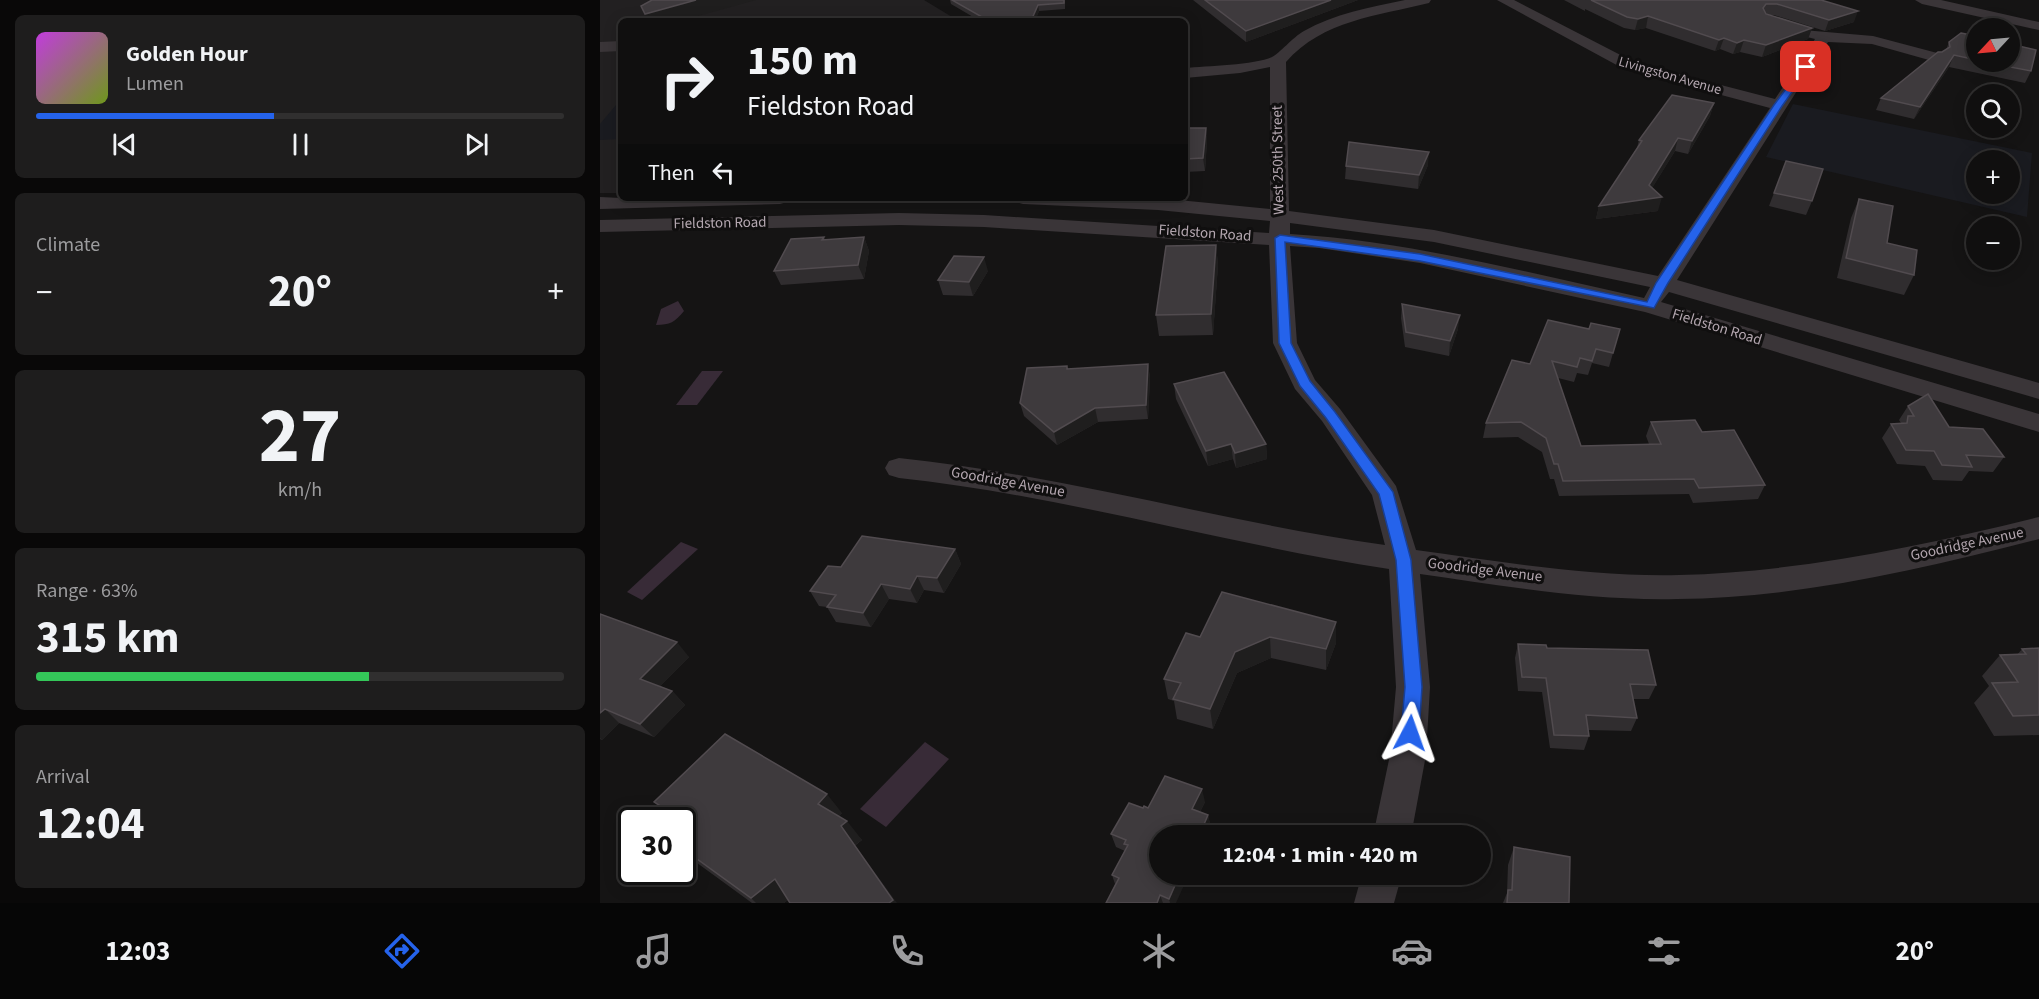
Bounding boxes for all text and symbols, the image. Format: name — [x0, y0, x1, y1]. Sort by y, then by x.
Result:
north arrow — [1966, 18, 2020, 72]
map controls — [1966, 18, 2020, 270]
text: 150 m — [747, 31, 858, 91]
text: Golden Hour — [126, 38, 248, 70]
pin — [1780, 41, 1831, 92]
icon: right — [648, 42, 726, 120]
icon: arrive — [1789, 50, 1822, 83]
street label: Livingston Avenue — [1616, 52, 1724, 100]
text: Lumen — [126, 70, 184, 98]
button: search — [1966, 84, 2020, 138]
text: Fieldston Road — [747, 87, 915, 126]
street label: West 250th Street — [1267, 105, 1289, 215]
icon: previous — [108, 128, 141, 161]
icon: pause — [284, 128, 317, 161]
icon: next — [460, 128, 493, 161]
button: + — [1966, 150, 2020, 204]
icon: left — [707, 156, 740, 189]
text: Then — [648, 157, 695, 189]
street label: Fieldston Road — [673, 212, 767, 234]
button: − — [1966, 216, 2020, 270]
street label: Fieldston Road — [1158, 219, 1252, 247]
text: Climate — [36, 231, 100, 259]
text: 20° — [268, 260, 332, 324]
text: − — [36, 269, 52, 316]
text: + — [548, 269, 564, 316]
street label: Fieldston Road — [1669, 303, 1765, 351]
text: 27 — [259, 381, 341, 492]
street label: Goodridge Avenue — [950, 462, 1066, 502]
text: km/h — [278, 476, 322, 504]
street label: Goodridge Avenue — [1909, 522, 2025, 566]
street label: Goodridge Avenue — [1427, 553, 1543, 587]
text: Range · 63% — [36, 577, 137, 605]
text: 315 km — [36, 606, 180, 670]
position arrow — [1378, 701, 1442, 765]
text: Arrival — [36, 763, 90, 791]
text: 12:04 — [36, 792, 145, 856]
speed limit sign: 30 — [618, 807, 696, 885]
text: 12:04 · 1 min · 420 m — [1222, 839, 1418, 871]
icon: directions — [381, 930, 423, 972]
icon: music — [633, 930, 675, 972]
icon: phone — [886, 930, 928, 972]
icon: climate — [1138, 930, 1180, 972]
icon: car — [1391, 930, 1433, 972]
icon: filters — [1643, 930, 1685, 972]
text: 12:03 — [105, 932, 170, 971]
text: 20° — [1895, 932, 1934, 971]

